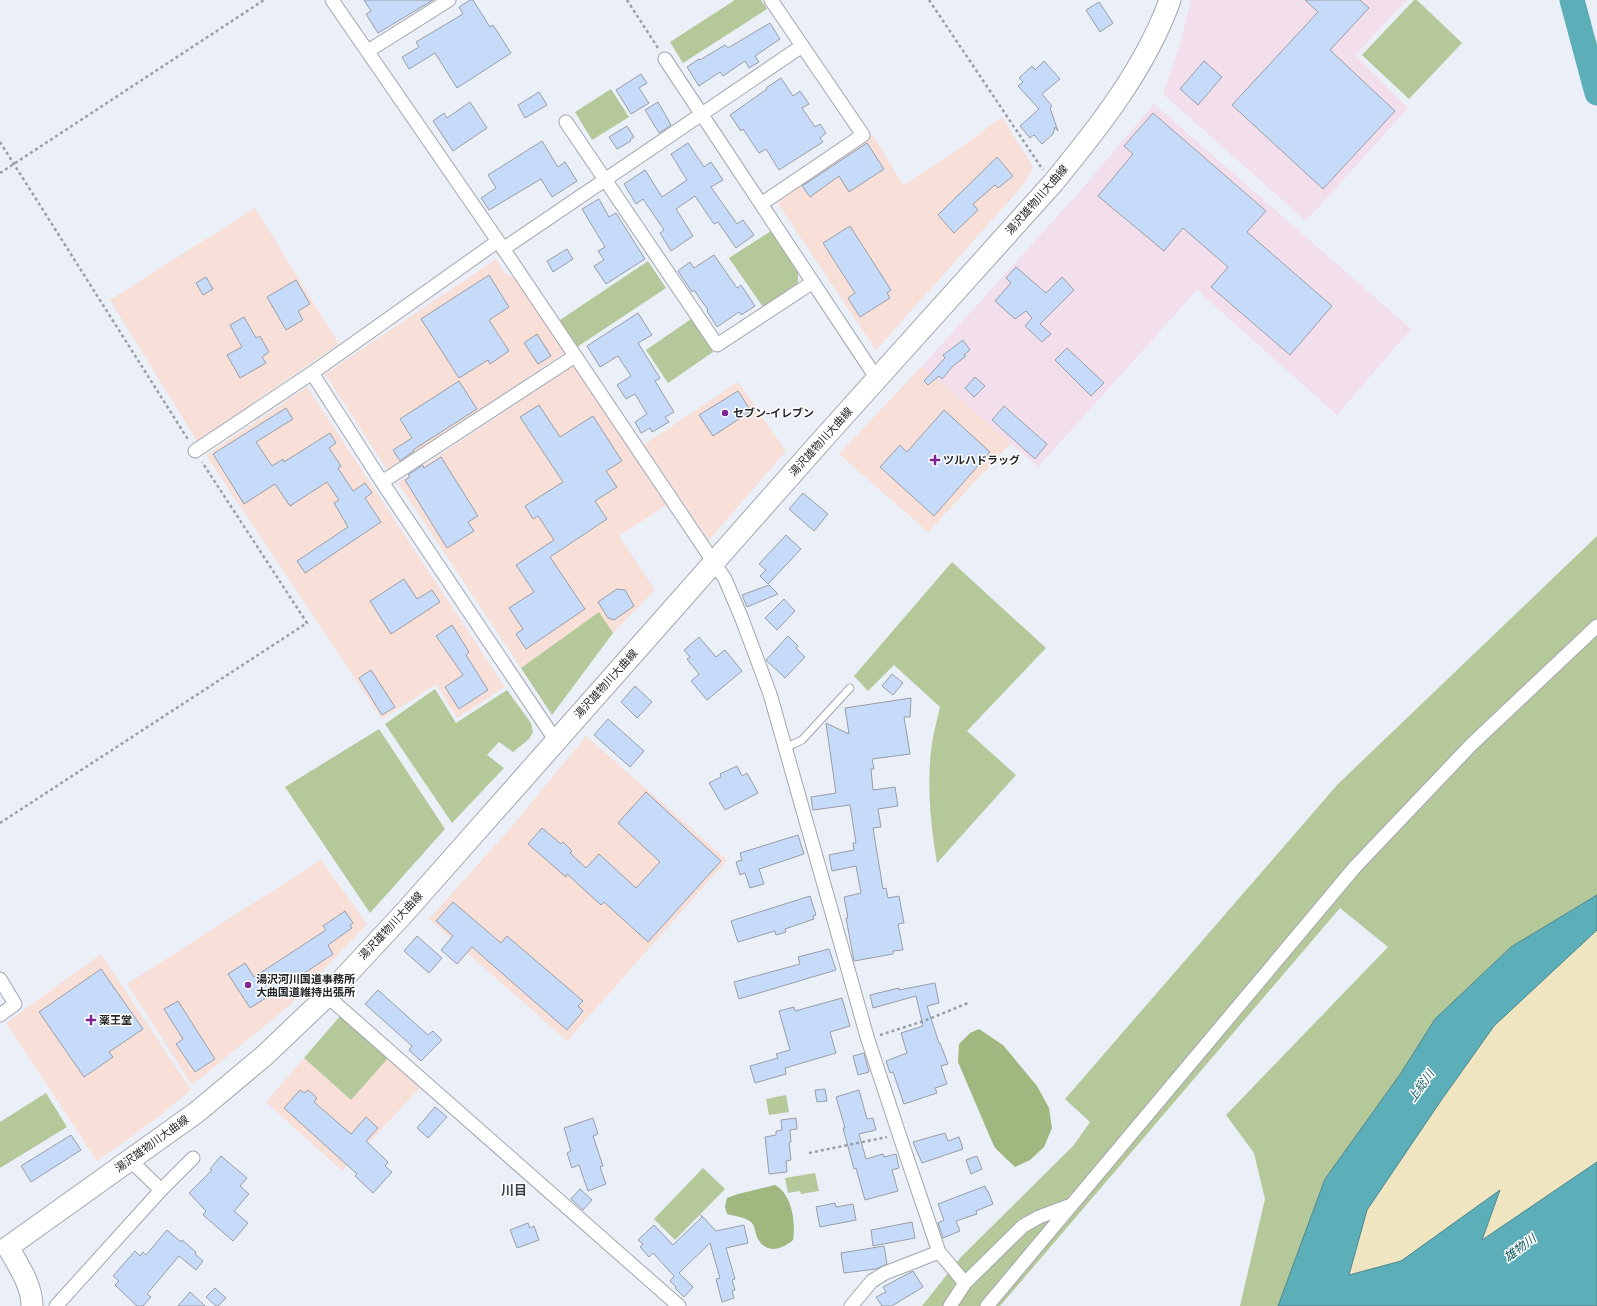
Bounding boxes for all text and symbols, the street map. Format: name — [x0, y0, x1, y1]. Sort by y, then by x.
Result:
street label: 湯沢雄物川大曲線 — [1003, 163, 1071, 237]
street label: 湯沢雄物川大曲線 — [787, 405, 855, 479]
place label: セブン-イレブン — [733, 407, 814, 420]
marker: セブン-イレブン — [720, 408, 730, 418]
place label: ツルハドラッグ — [943, 454, 1020, 467]
marker: ツルハドラッグ — [930, 455, 940, 465]
street label: 湯沢雄物川大曲線 — [572, 647, 640, 721]
street label: 湯沢雄物川大曲線 — [356, 889, 426, 963]
place label: 湯沢河川国道事務所 大曲国道維持出張所 — [256, 973, 355, 999]
marker: 湯沢河川国道事務所 大曲国道維持出張所 — [243, 980, 253, 990]
place label: 薬王堂 — [99, 1014, 132, 1027]
marker: 薬王堂 — [86, 1015, 96, 1025]
water label: 上総川 — [1405, 1066, 1438, 1105]
street label: 湯沢雄物川大曲線 — [113, 1113, 191, 1175]
district label: 川目 — [501, 1183, 527, 1198]
water label: 雄物川 — [1501, 1230, 1540, 1264]

